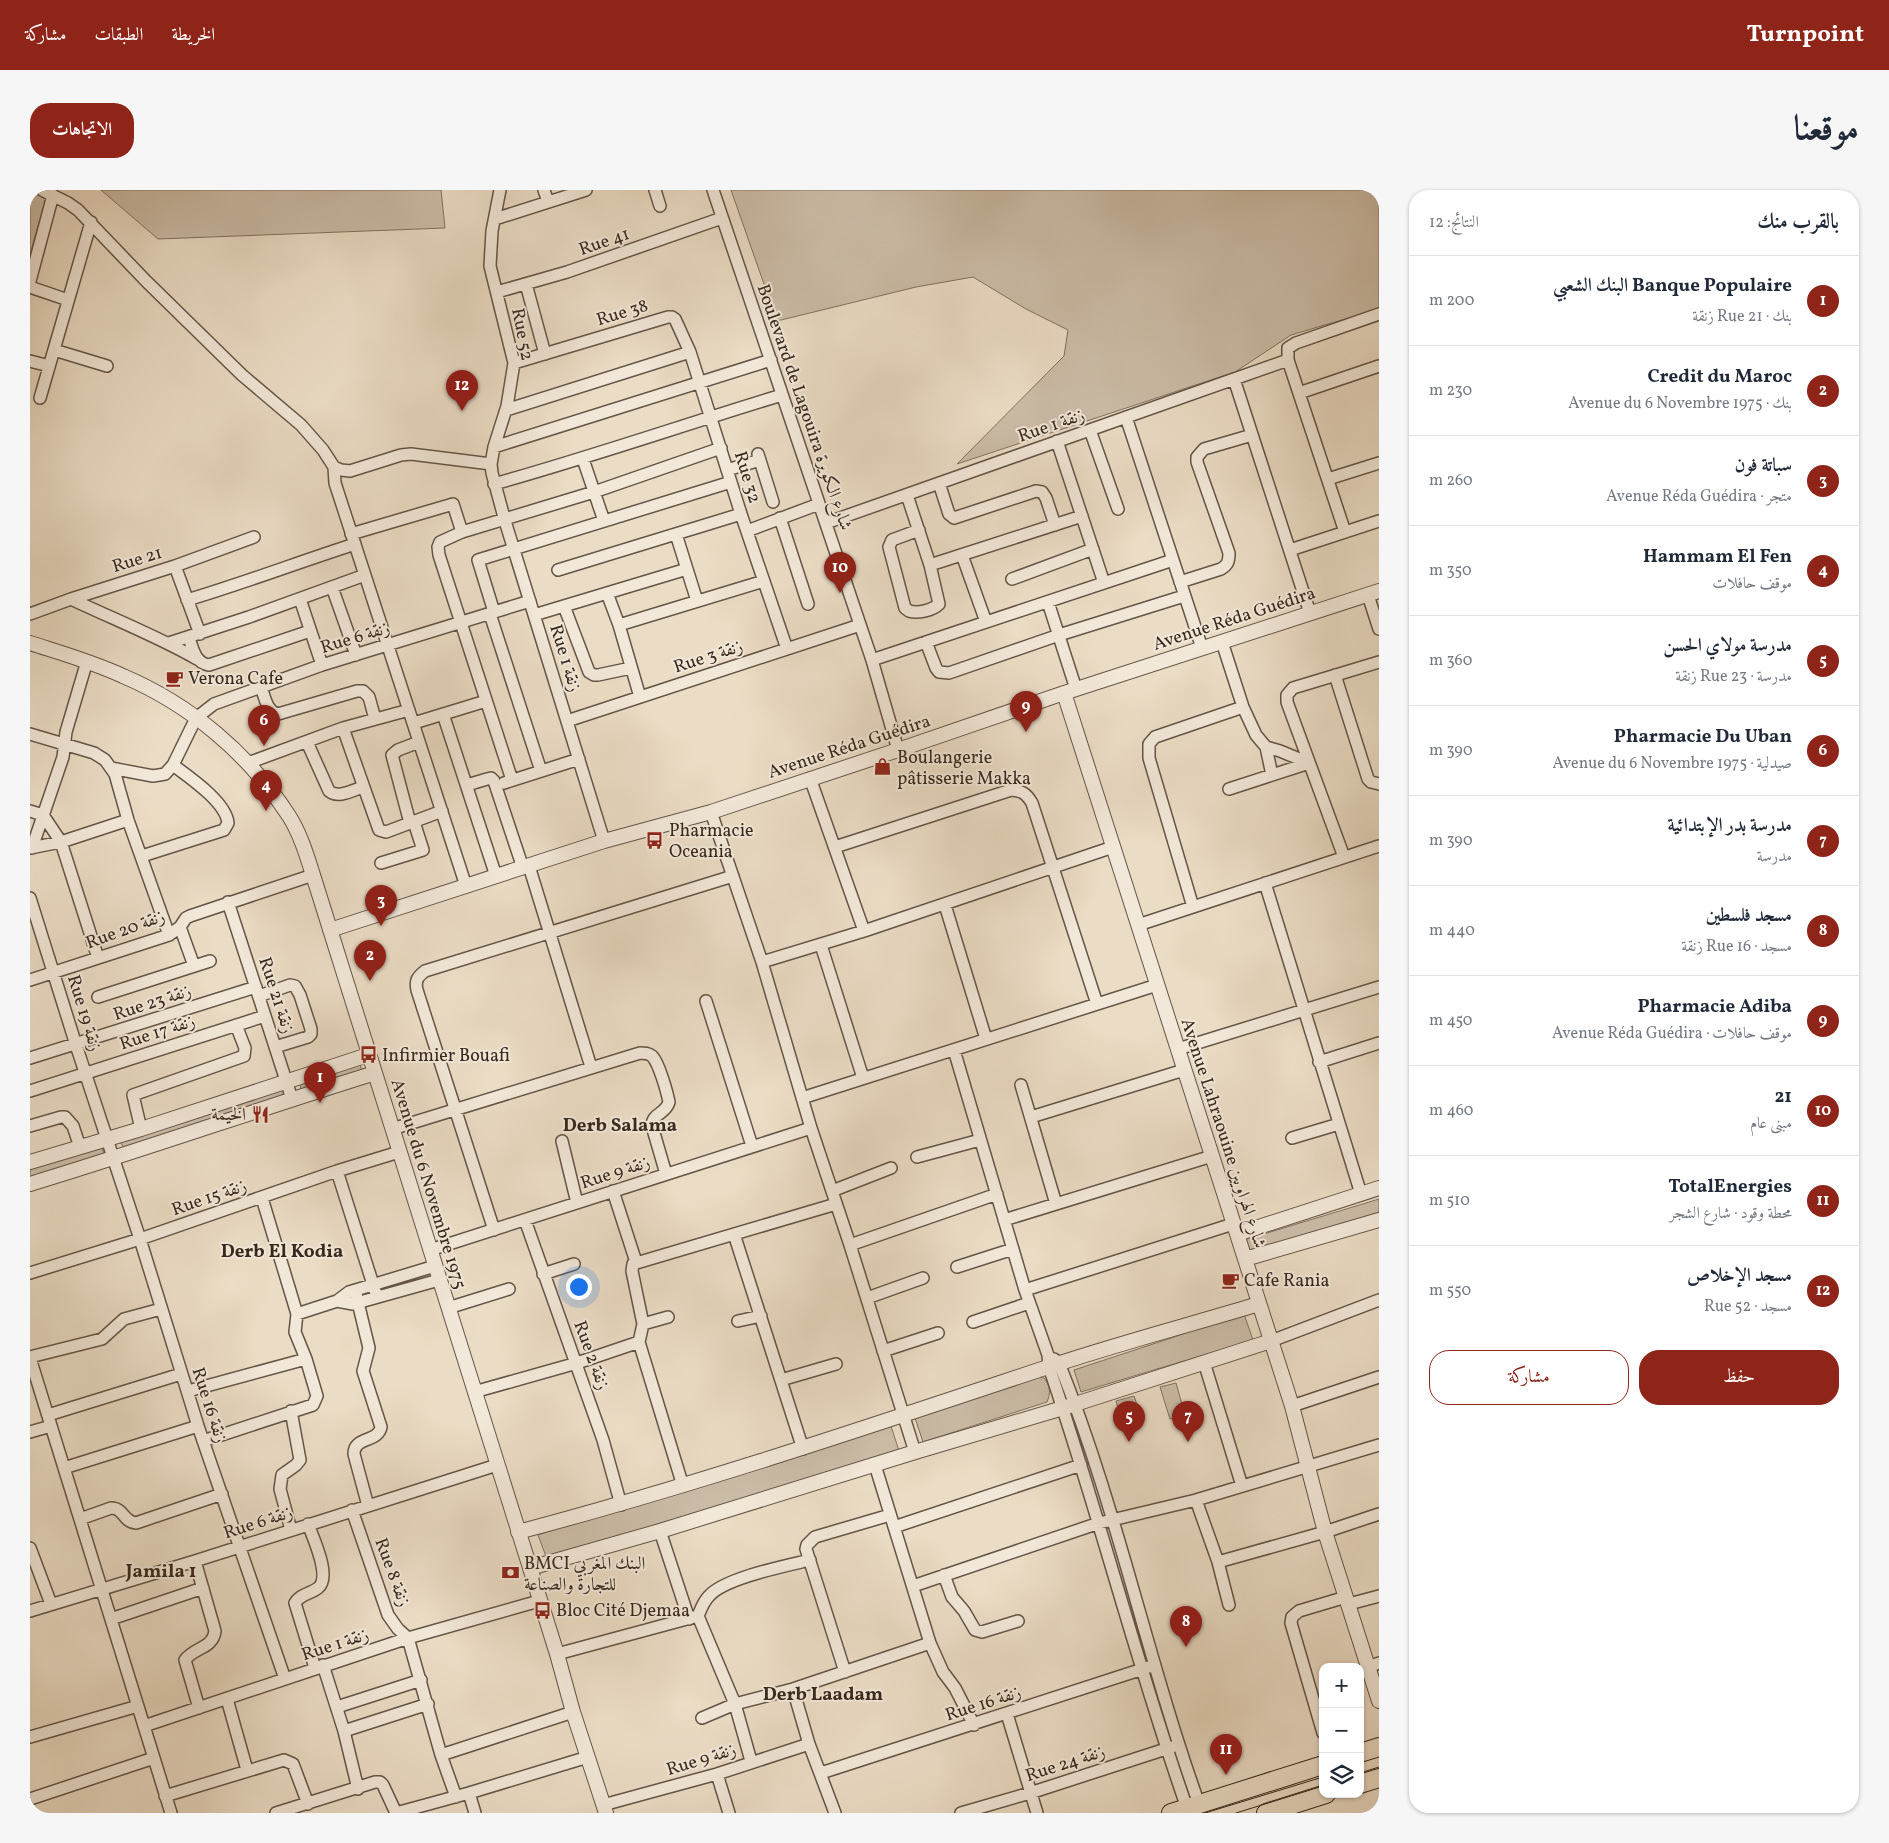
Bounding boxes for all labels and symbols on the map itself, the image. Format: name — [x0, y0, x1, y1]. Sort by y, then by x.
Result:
street label: Rue 41 — [576, 222, 633, 263]
street label: Boulevard de Lagouira شارع الكويرة — [749, 281, 858, 534]
street label: Rue 38 — [593, 294, 651, 333]
street label: Rue 52 — [504, 306, 539, 363]
pin: 12 — [446, 370, 478, 411]
street label: Rue 1 زنقة — [1015, 403, 1088, 450]
street label: Rue 32 — [727, 448, 766, 507]
street label: Rue 21 — [109, 541, 166, 580]
pin: 10 — [824, 552, 856, 593]
street label: Avenue Réda Guédira — [1150, 581, 1319, 658]
street label: Rue 6 زنقة — [318, 616, 393, 661]
street label: Rue 1 زنقة — [542, 622, 587, 695]
street label: Rue 3 زنقة — [671, 634, 746, 680]
place label: Verona Cafe — [188, 667, 283, 692]
cafe icon: Verona Cafe — [164, 668, 184, 688]
pin: 9 — [1010, 691, 1042, 732]
pin: 6 — [248, 705, 280, 746]
street label: Avenue Réda Guédira — [765, 709, 934, 786]
place label: Boulangerie pâtisserie Makka — [897, 746, 1031, 792]
shop icon: Boulangerie pâtisserie Makka — [873, 757, 893, 777]
pin: 4 — [250, 770, 282, 811]
place label: Pharmacie Oceania — [669, 819, 754, 865]
bus stop icon: Pharmacie Oceania — [645, 830, 665, 850]
pin: 3 — [365, 885, 397, 926]
street label: Rue 20 زنقة — [82, 905, 169, 956]
pin: 2 — [354, 940, 386, 981]
street label: Rue 21 زنقة — [251, 954, 300, 1037]
street label: Rue 19 زنقة — [60, 972, 107, 1055]
street label: Rue 23 زنقة — [110, 979, 195, 1028]
street label: Rue 17 زنقة — [116, 1009, 198, 1057]
street label: Avenue Lahraouine شارع الهراويين — [1173, 1015, 1272, 1252]
place label: Infirmier Bouafi — [382, 1044, 510, 1069]
bus stop icon: Infirmier Bouafi — [358, 1045, 378, 1065]
pin: 1 — [304, 1062, 336, 1103]
street label: Avenue du 6 Novembre 1975 — [384, 1076, 472, 1293]
place label: الخيمة — [211, 1103, 246, 1128]
restaurant icon: الخيمة — [250, 1104, 270, 1124]
district label: Derb Salama — [563, 1113, 677, 1139]
street label: Rue 9 زنقة — [577, 1150, 653, 1196]
street label: Rue 15 زنقة — [169, 1174, 250, 1223]
district label: Derb El Kodia — [221, 1239, 343, 1265]
place label: Cafe Rania — [1244, 1269, 1329, 1294]
cafe icon: Cafe Rania — [1220, 1270, 1240, 1290]
your location — [566, 1274, 592, 1300]
street label: Rue 2 زنقة — [567, 1317, 615, 1394]
street label: Rue 16 زنقة — [185, 1364, 233, 1447]
pin: 5 — [1113, 1401, 1145, 1442]
pin: 7 — [1172, 1401, 1204, 1442]
street label: Rue 6 زنقة — [221, 1500, 296, 1546]
street label: Rue 8 زنقة — [368, 1535, 416, 1610]
place label: BMCI البنك المغربي للتجارة والصناعة — [524, 1552, 646, 1598]
district label: Jamila 1 — [125, 1559, 196, 1585]
bank icon: BMCI البنك المغربي للتجارة والصناعة — [500, 1563, 520, 1583]
place label: Bloc Cité Djemaa — [556, 1599, 690, 1624]
bus stop icon: Bloc Cité Djemaa — [532, 1600, 552, 1620]
pin: 8 — [1170, 1606, 1202, 1647]
street label: Rue 1 زنقة — [299, 1623, 372, 1668]
street label: Rue 16 زنقة — [942, 1680, 1025, 1728]
district label: Derb Laadam — [763, 1682, 883, 1708]
pin: 11 — [1210, 1734, 1242, 1775]
street label: Rue 9 زنقة — [663, 1738, 739, 1783]
street label: Rue 24 زنقة — [1022, 1740, 1108, 1789]

